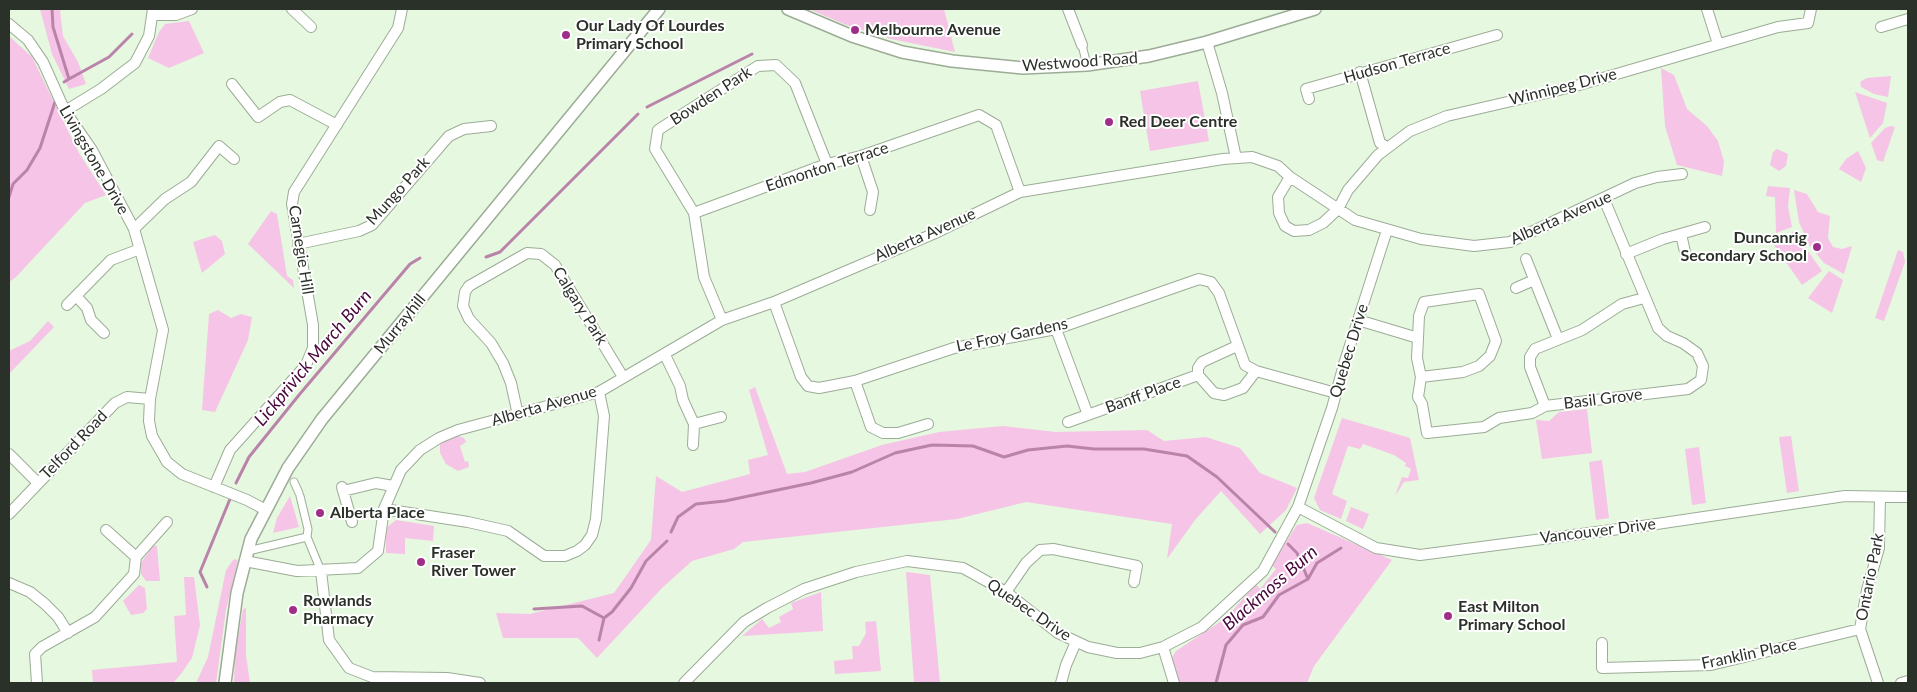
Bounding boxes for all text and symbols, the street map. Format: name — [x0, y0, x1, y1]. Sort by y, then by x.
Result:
place label: Our Lady Of Lourdes Primary School — [576, 16, 725, 54]
place label: Melbourne Avenue — [865, 20, 1001, 40]
marker: Melbourne Avenue — [849, 24, 861, 36]
marker: Our Lady Of Lourdes Primary School — [560, 29, 572, 41]
street label: Hudson Terrace — [1341, 39, 1453, 87]
street label: Westwood Road — [1022, 48, 1138, 76]
street label: Bowden Park — [667, 63, 755, 129]
street label: Winnipeg Drive — [1507, 64, 1619, 110]
street label: Livingstone Drive — [55, 102, 133, 218]
place label: Red Deer Centre — [1119, 112, 1237, 132]
marker: Red Deer Centre — [1103, 116, 1115, 128]
street label: Edmonton Terrace — [763, 138, 891, 196]
street label: Mungo Park — [362, 153, 434, 229]
street label: Alberta Avenue — [1508, 187, 1614, 249]
street label: Carnegie Hill — [284, 204, 318, 296]
street label: Alberta Avenue — [872, 204, 978, 266]
place label: Duncanrig Secondary School — [1681, 228, 1807, 266]
marker: Duncanrig Secondary School — [1811, 241, 1823, 253]
street label: Calgary Park — [549, 264, 611, 348]
water label: Lickprivick March Burn — [250, 286, 376, 430]
street label: Murrayhill — [370, 290, 430, 358]
street label: Quebec Drive — [1326, 302, 1372, 400]
street label: Le Froy Gardens — [954, 314, 1070, 356]
street label: Banff Place — [1103, 372, 1183, 418]
street label: Alberta Avenue — [489, 382, 599, 430]
street label: Basil Grove — [1563, 385, 1643, 413]
street label: Telford Road — [36, 407, 112, 483]
place label: Alberta Place — [330, 503, 425, 523]
marker: Alberta Place — [314, 507, 326, 519]
street label: Vancouver Drive — [1539, 514, 1657, 548]
street label: Ontario Park — [1852, 531, 1888, 623]
water label: Blackmoss Burn — [1218, 541, 1322, 635]
place label: Fraser River Tower — [431, 543, 516, 581]
marker: Fraser River Tower — [415, 556, 427, 568]
street label: Quebec Drive — [983, 575, 1075, 645]
place label: Rowlands Pharmacy — [303, 591, 374, 629]
place label: East Milton Primary School — [1458, 597, 1565, 635]
marker: Rowlands Pharmacy — [287, 604, 299, 616]
marker: East Milton Primary School — [1442, 610, 1454, 622]
street label: Franklin Place — [1700, 635, 1798, 673]

